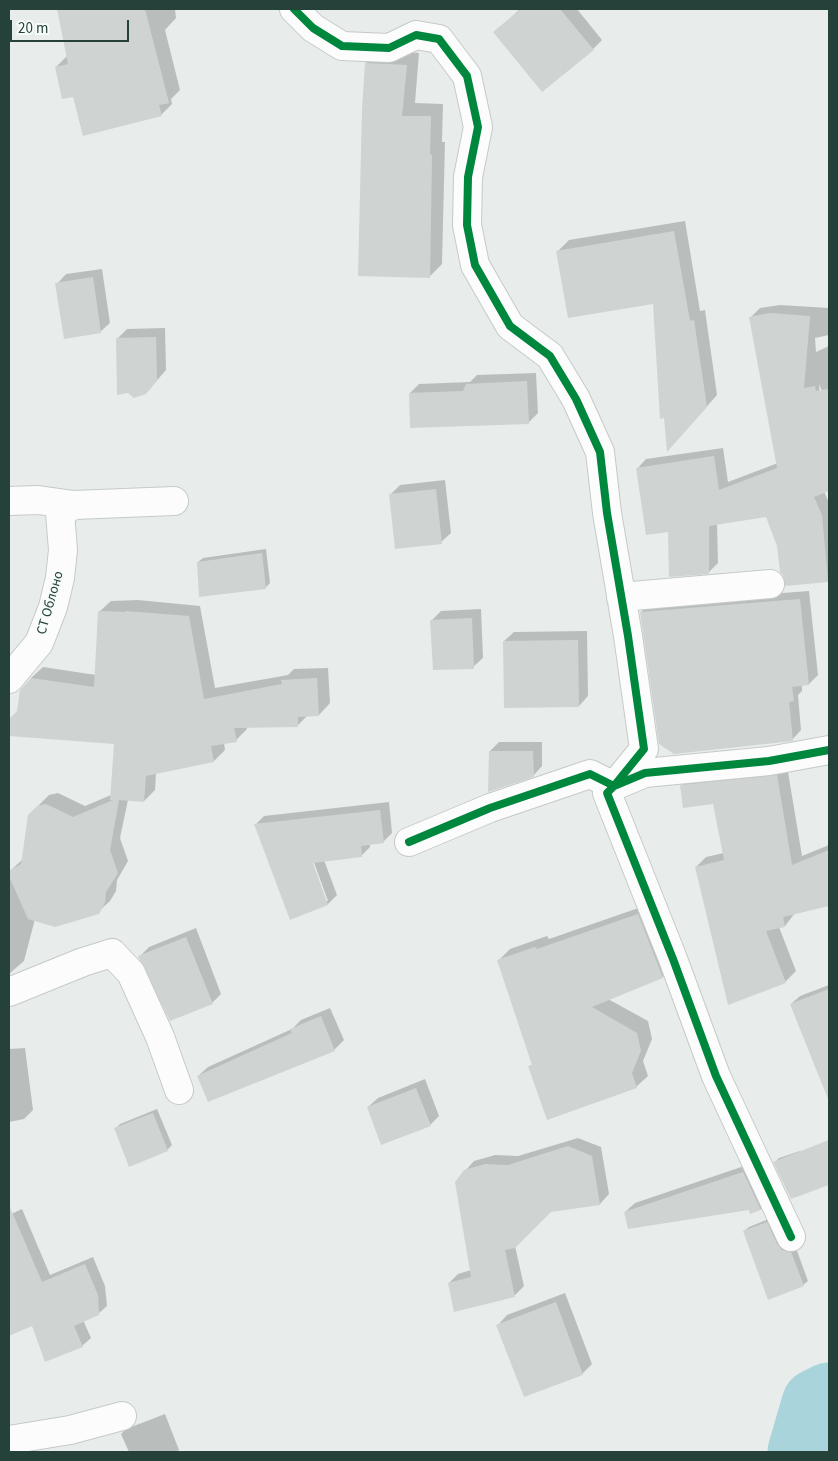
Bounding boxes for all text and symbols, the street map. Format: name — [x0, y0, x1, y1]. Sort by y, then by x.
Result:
scale bar — [12, 10, 131, 42]
text: 20 m — [18, 18, 48, 39]
street label: СТ Облоно — [34, 569, 68, 637]

